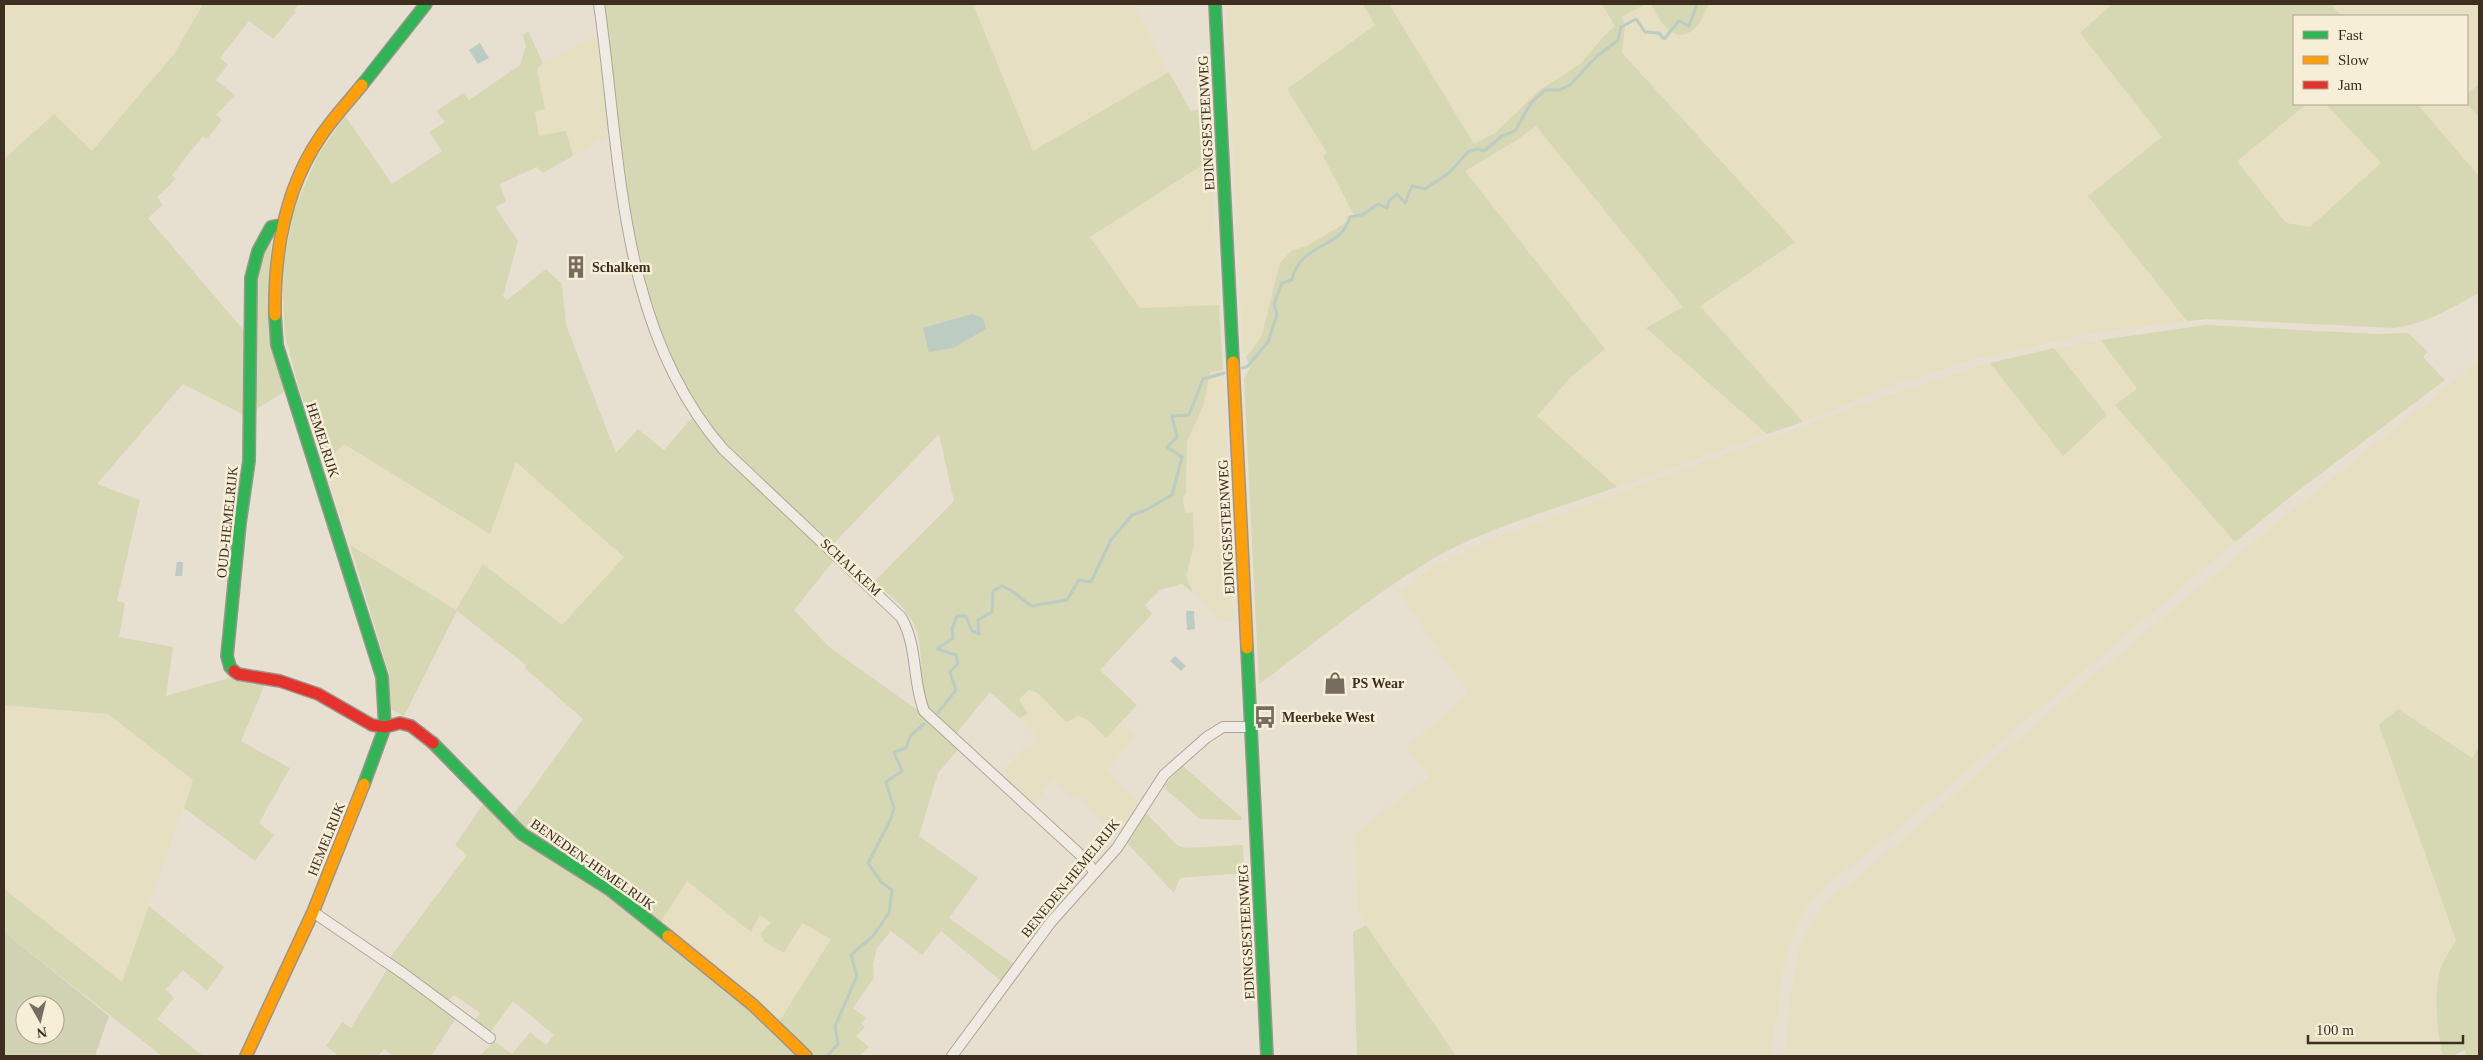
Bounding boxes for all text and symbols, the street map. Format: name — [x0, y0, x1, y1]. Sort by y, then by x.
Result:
legend — [2293, 15, 2468, 105]
text: Fast — [2338, 27, 2364, 43]
text: Slow — [2338, 52, 2369, 68]
street label: EDINGSESTEENWEG — [1195, 55, 1218, 191]
text: Jam — [2338, 77, 2362, 93]
building icon: Schalkem — [563, 254, 589, 280]
place label: Schalkem — [592, 260, 651, 275]
street label: HEMELRIJK — [303, 401, 342, 479]
street label: EDINGSESTEENWEG — [1215, 459, 1238, 595]
street label: OUD-HEMELRIJK — [214, 465, 241, 579]
street label: SCHALKEM — [817, 536, 884, 599]
shop icon: PS Wear — [1322, 670, 1348, 696]
place label: PS Wear — [1352, 676, 1404, 691]
bus stop icon: Meerbeke West — [1252, 704, 1278, 730]
place label: Meerbeke West — [1282, 710, 1375, 725]
street label: HEMELRIJK — [305, 800, 348, 878]
street label: BENEDEN-HEMELRIJK — [528, 816, 658, 913]
street label: BENEDEN-HEMELRIJK — [1018, 816, 1123, 940]
street label: EDINGSESTEENWEG — [1235, 864, 1258, 1000]
north arrow — [15, 995, 65, 1045]
scale bar — [2308, 1012, 2463, 1044]
text: 100 m — [2316, 1022, 2354, 1038]
text: N — [36, 1024, 48, 1041]

